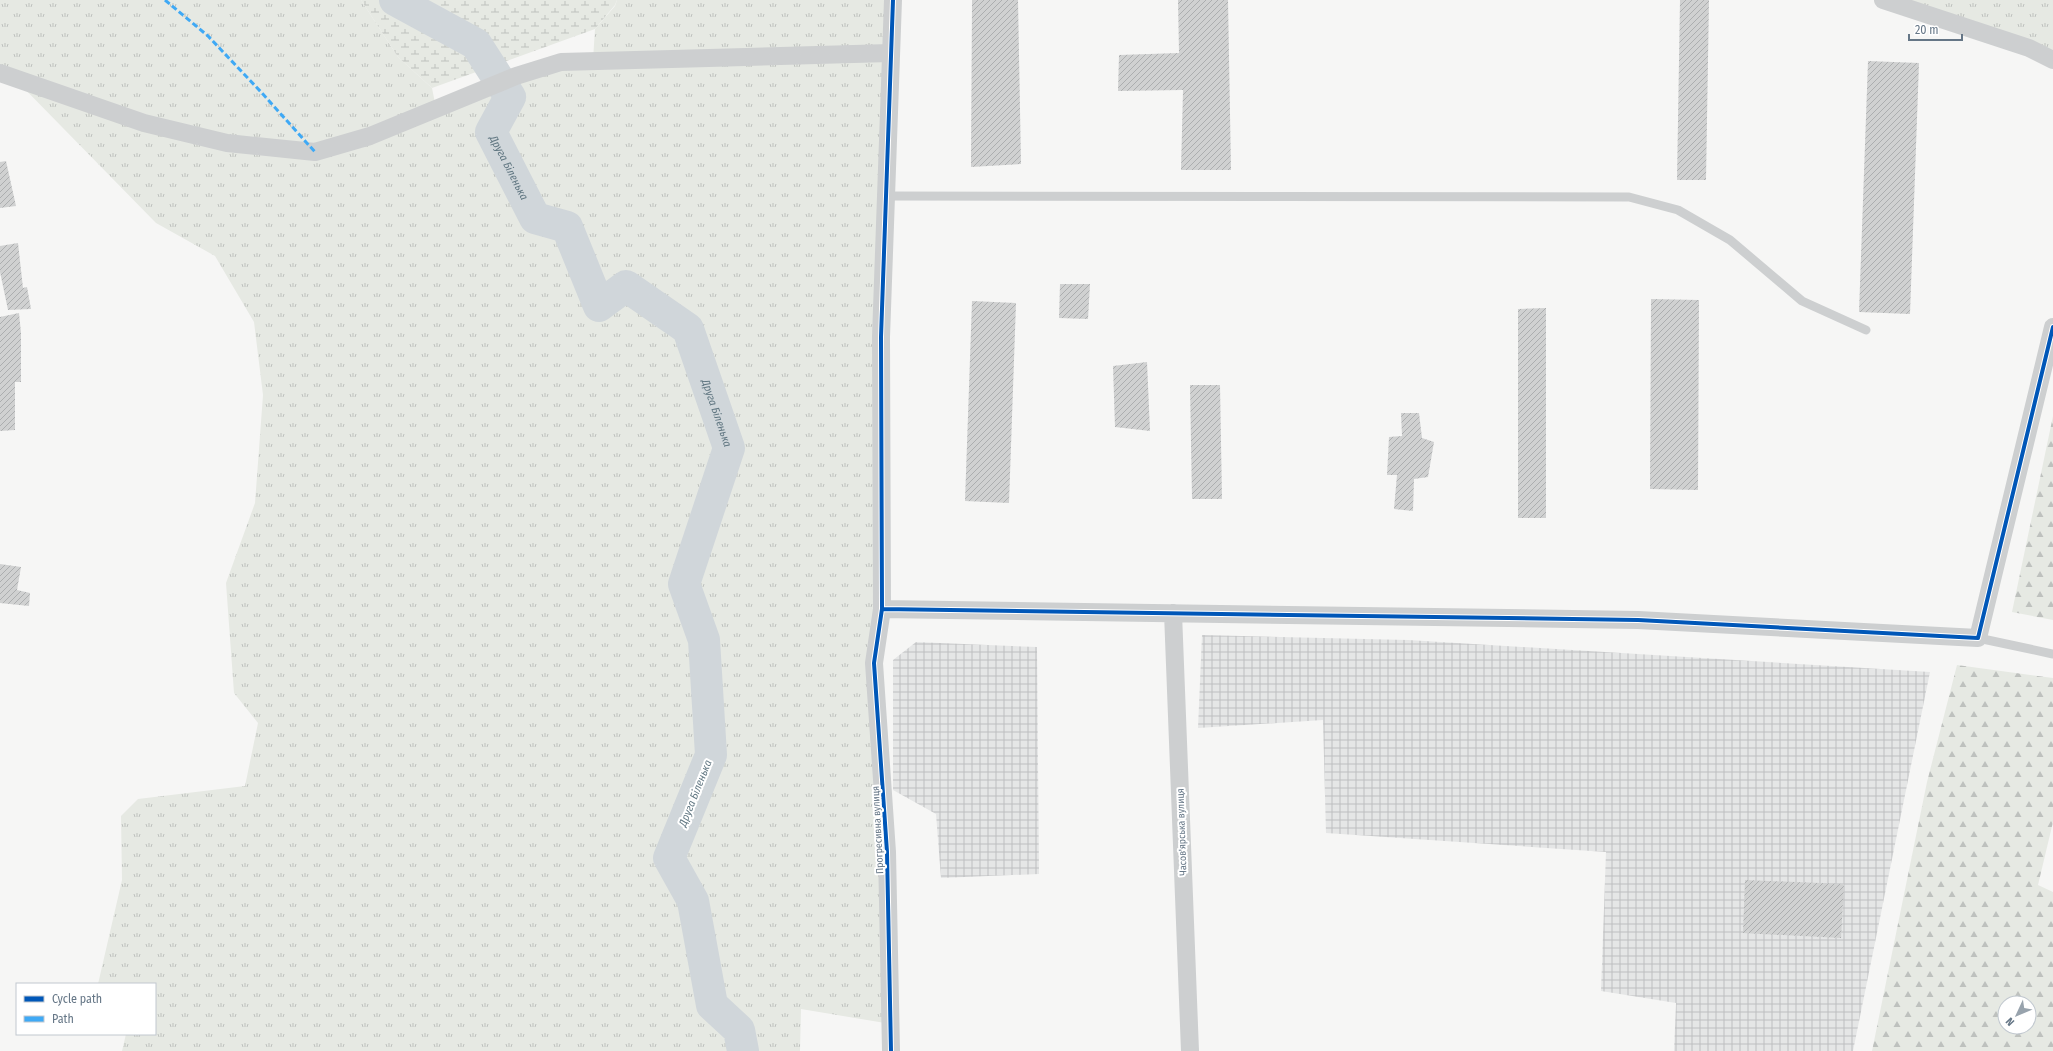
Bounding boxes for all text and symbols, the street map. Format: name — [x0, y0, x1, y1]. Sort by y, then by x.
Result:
scale bar — [1909, 16, 1962, 42]
text: 20 m — [1915, 23, 1939, 37]
water label: Друга Біленька — [486, 133, 531, 203]
water label: Друга Біленька — [699, 377, 734, 449]
water label: Друга Біленька — [676, 758, 715, 829]
street label: Прогресивна вулиця — [870, 786, 886, 874]
street label: Часов'ярська вулиця — [1174, 788, 1190, 876]
legend — [16, 983, 156, 1035]
text: Cycle path — [52, 992, 102, 1006]
north arrow — [1997, 995, 2037, 1035]
text: Path — [52, 1012, 74, 1026]
text: N — [2003, 1015, 2017, 1028]

